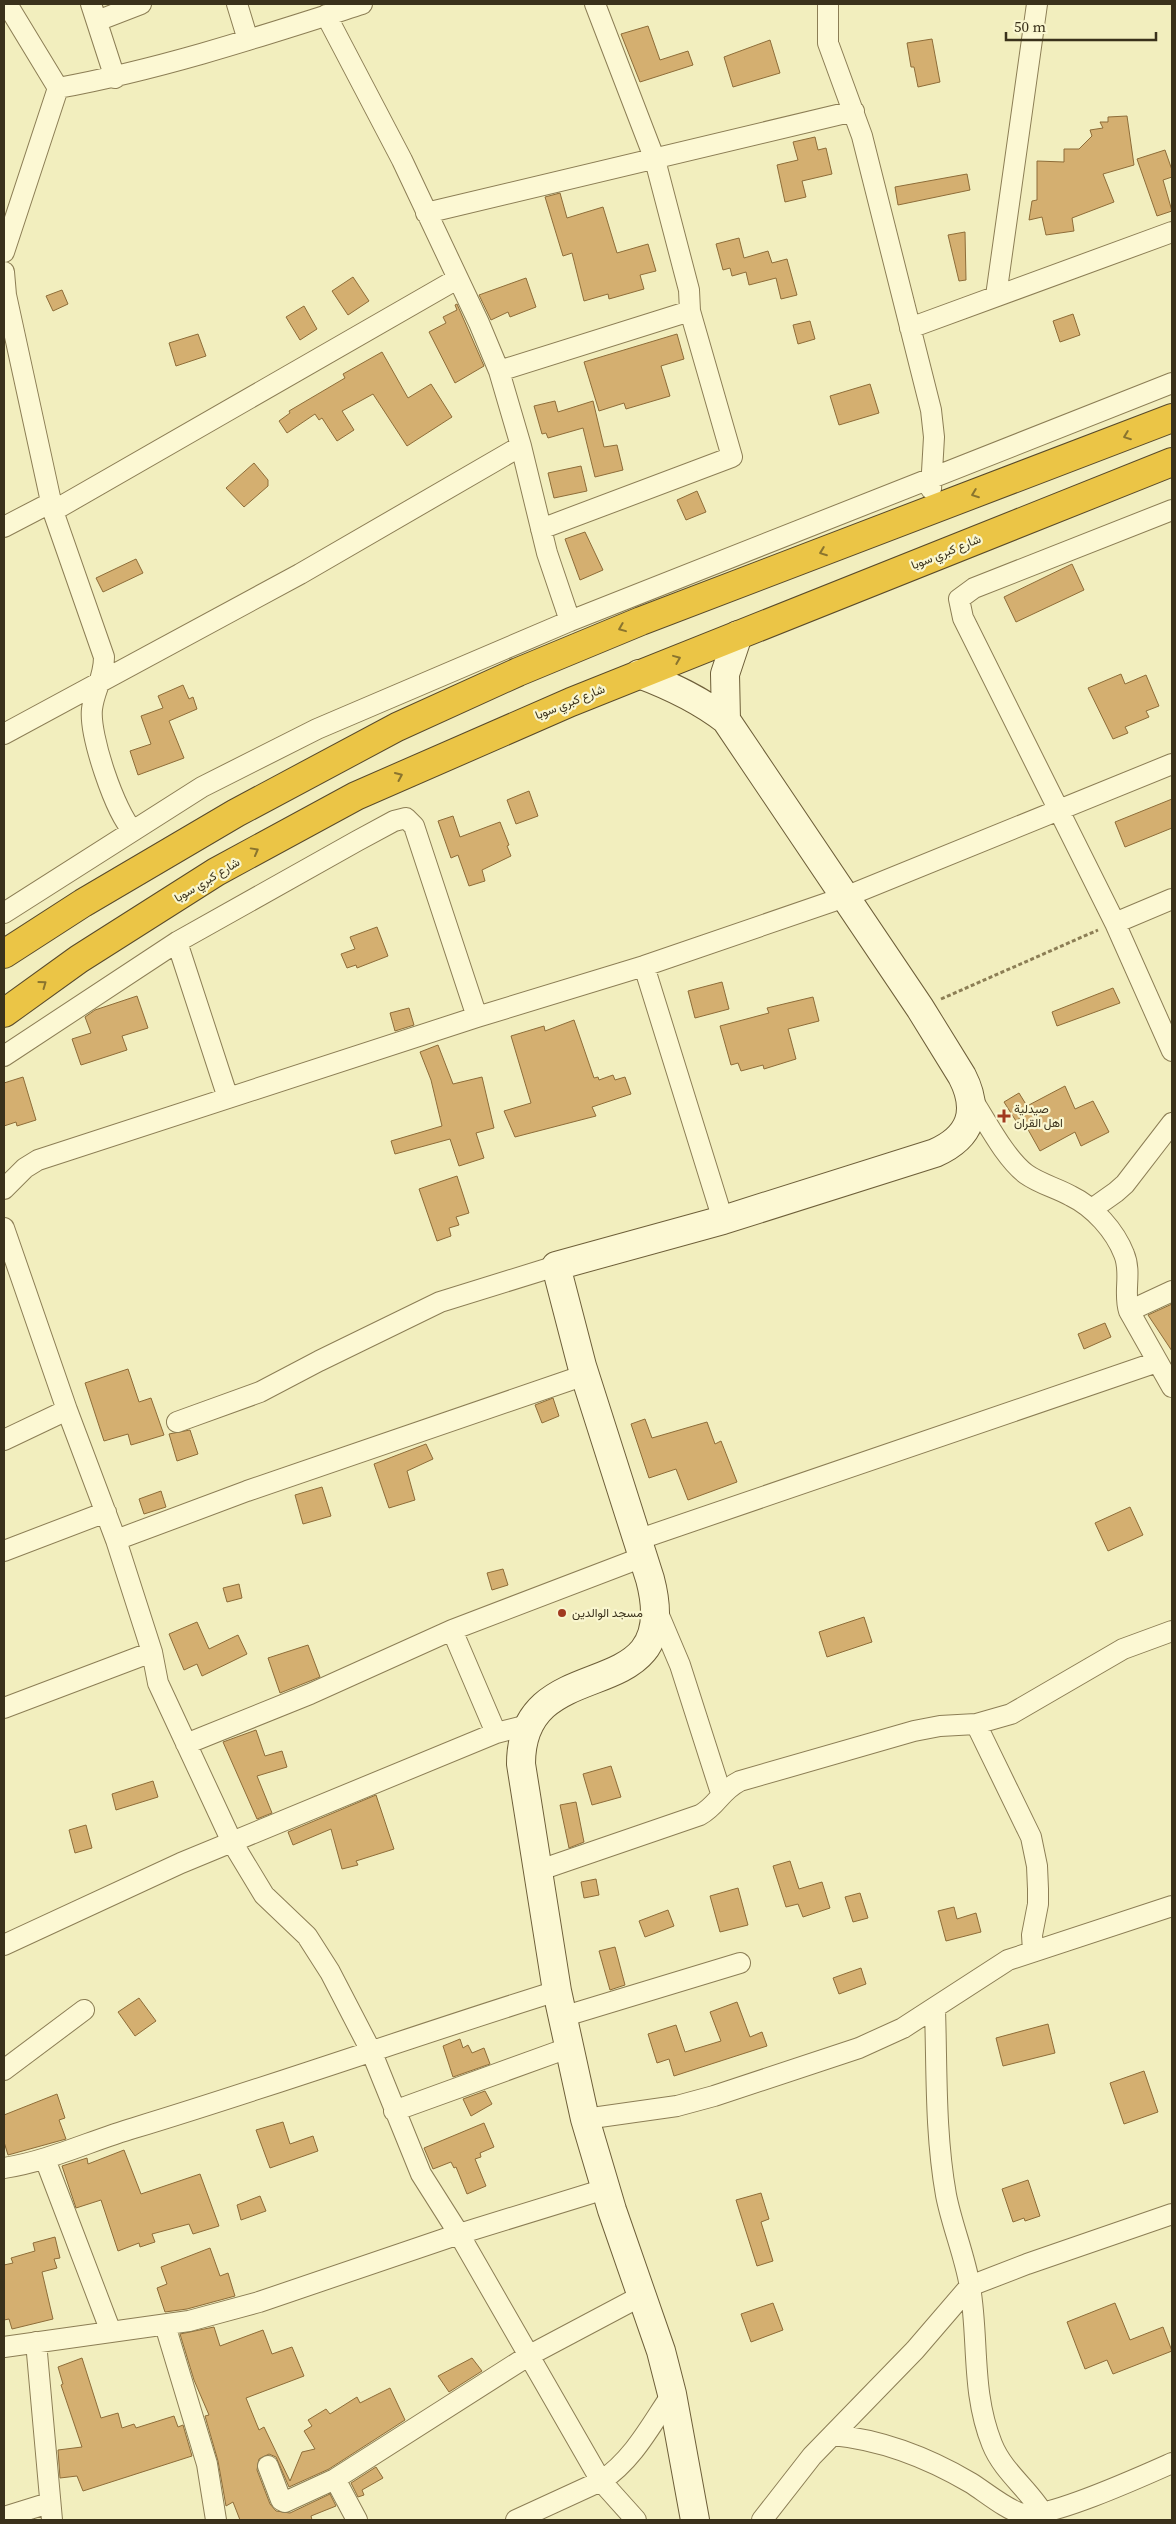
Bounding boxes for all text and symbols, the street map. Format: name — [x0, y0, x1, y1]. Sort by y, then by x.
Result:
scale bar — [1006, 10, 1156, 42]
text: 50 m — [1014, 16, 1046, 37]
one-way arrow — [1123, 430, 1132, 440]
one-way arrow — [971, 488, 980, 498]
street label: شارع كبري سوبا — [909, 531, 984, 575]
one-way arrow — [819, 545, 828, 556]
one-way arrow — [618, 622, 627, 633]
one-way arrow — [673, 655, 681, 665]
street label: شارع كبري سوبا — [533, 681, 608, 725]
one-way arrow — [394, 772, 403, 783]
one-way arrow — [249, 847, 258, 857]
street label: شارع كبري سوبا — [171, 854, 244, 908]
one-way arrow — [37, 982, 46, 990]
place label: صيدلية اهل القران — [1014, 1101, 1063, 1131]
marker: صيدلية اهل القران — [998, 1110, 1010, 1122]
place label: مسجد الوالدين — [572, 1605, 643, 1621]
marker: مسجد الوالدين — [556, 1607, 568, 1619]

